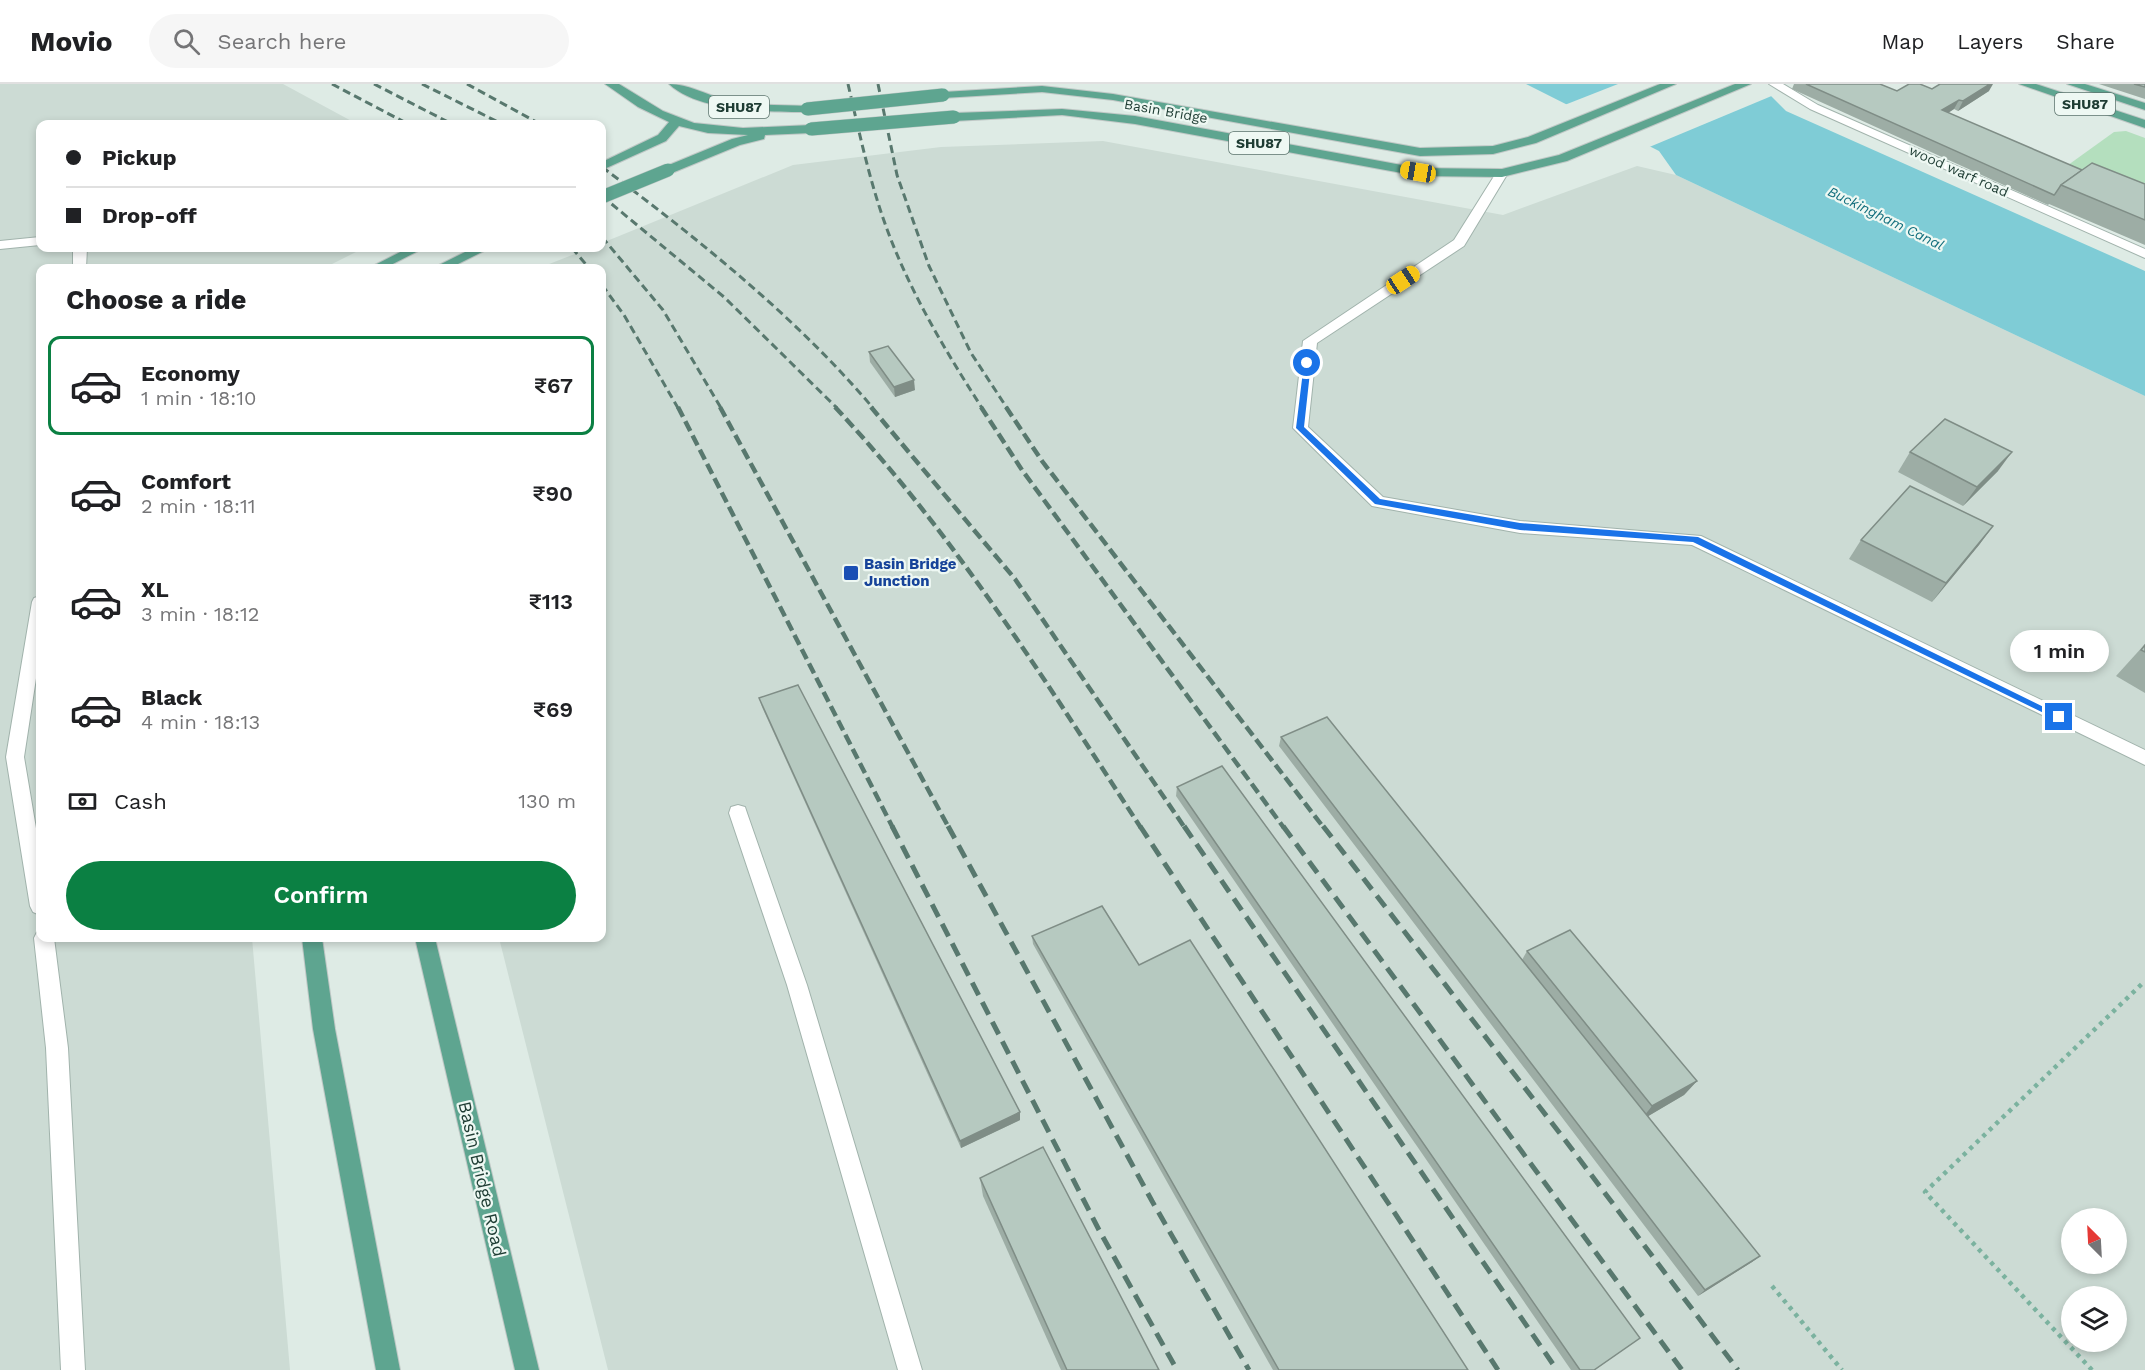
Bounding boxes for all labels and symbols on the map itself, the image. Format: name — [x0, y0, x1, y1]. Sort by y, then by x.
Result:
road number: SHU87 — [2055, 93, 2115, 115]
road number: SHU87 — [709, 96, 769, 118]
street label: Basin Bridge — [1123, 96, 1209, 126]
road number: SHU87 — [1229, 132, 1289, 154]
street label: wood warf road — [1907, 142, 2011, 200]
car — [1399, 160, 1437, 184]
water label: Buckingham Canal — [1825, 183, 1947, 253]
car — [1383, 263, 1423, 297]
route start — [1293, 349, 1320, 376]
place label: Basin Bridge Junction — [864, 555, 957, 590]
marker: Basin Bridge Junction — [842, 564, 860, 582]
callout: 1 min — [2010, 630, 2108, 672]
route end — [2045, 703, 2072, 730]
street label: Basin Bridge Road — [454, 1099, 511, 1259]
north arrow — [2061, 1208, 2127, 1274]

